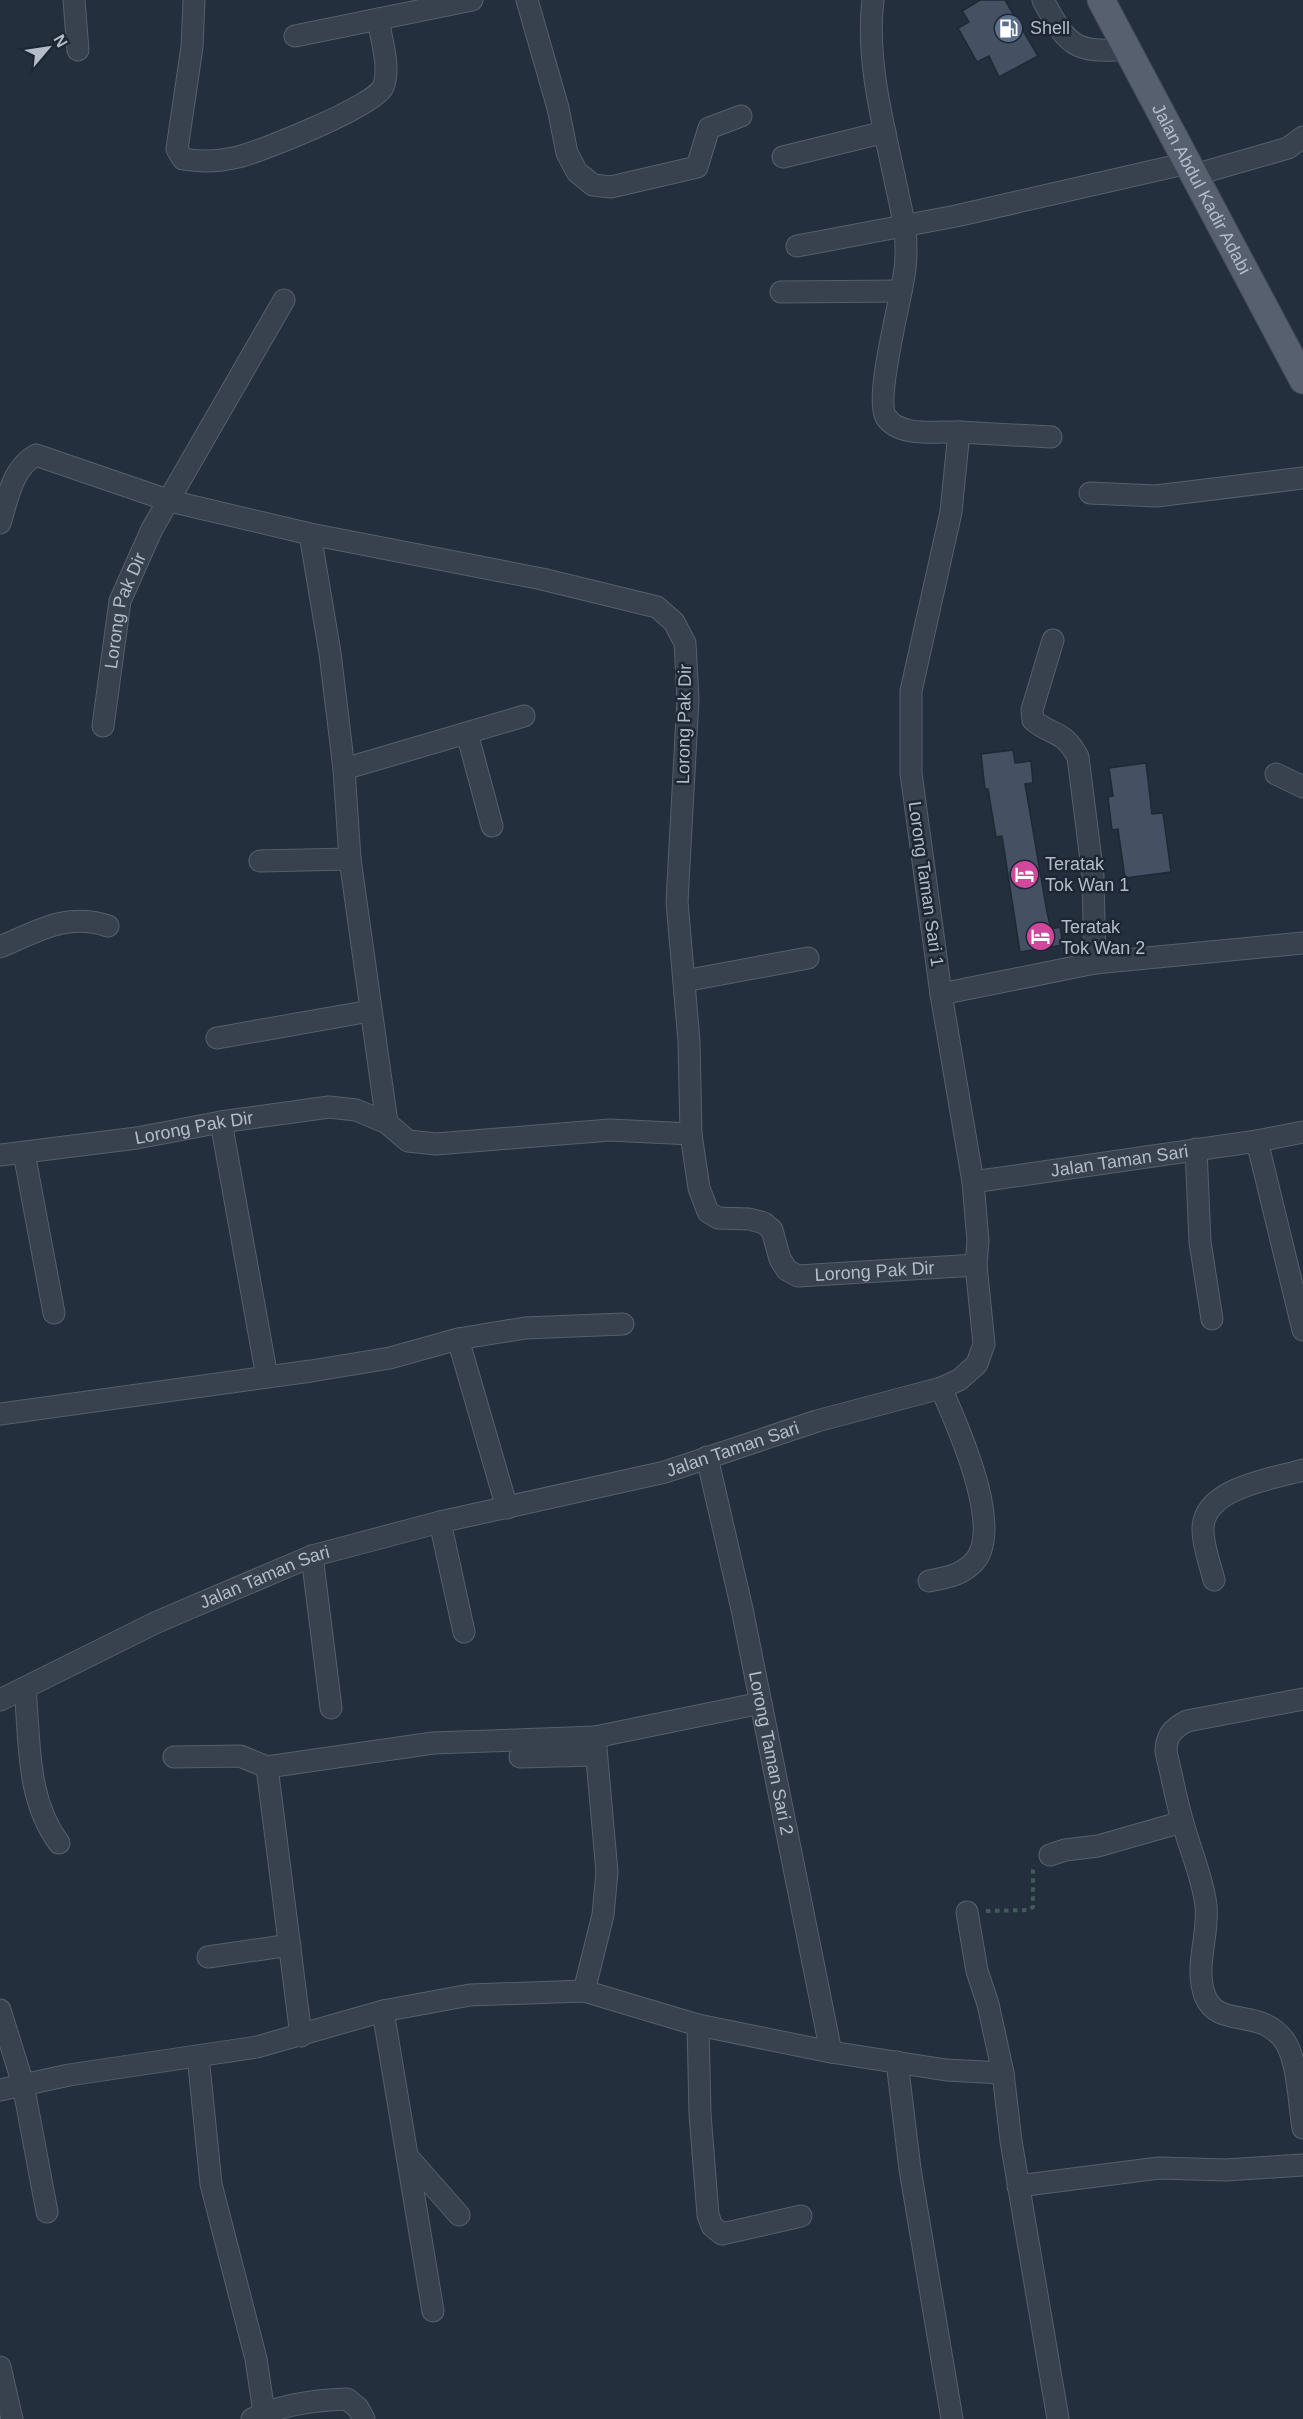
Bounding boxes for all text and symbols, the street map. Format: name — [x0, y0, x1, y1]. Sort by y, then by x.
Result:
fuel station icon: Shell — [993, 12, 1025, 44]
north arrow — [18, 18, 78, 78]
place label: Shell — [1030, 18, 1070, 38]
text: N — [50, 32, 71, 50]
street label: Jalan Abdul Kadir Adabi — [1148, 100, 1255, 278]
street label: Lorong Pak Dir — [101, 549, 150, 670]
street label: Lorong Pak Dir — [673, 664, 695, 784]
street label: Lorong Taman Sari 1 — [904, 800, 948, 968]
place label: Teratak Tok Wan 1 — [1045, 854, 1129, 895]
hotel icon: Teratak Tok Wan 1 — [1008, 858, 1040, 890]
place label: Teratak Tok Wan 2 — [1061, 917, 1145, 958]
hotel icon: Teratak Tok Wan 2 — [1024, 921, 1056, 953]
street label: Lorong Pak Dir — [133, 1108, 255, 1148]
street label: Jalan Taman Sari — [1049, 1141, 1190, 1181]
street label: Lorong Pak Dir — [814, 1258, 935, 1285]
street label: Jalan Taman Sari — [664, 1418, 802, 1481]
street label: Jalan Taman Sari — [197, 1542, 332, 1613]
street label: Lorong Taman Sari 2 — [745, 1669, 797, 1837]

